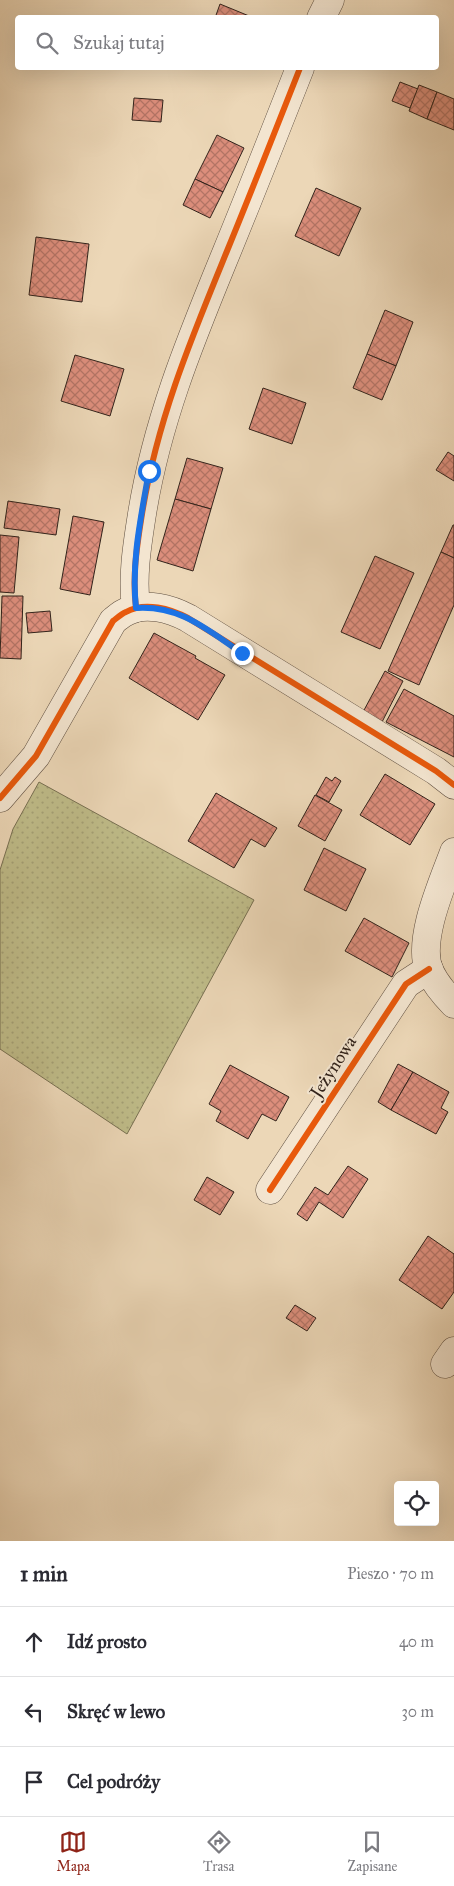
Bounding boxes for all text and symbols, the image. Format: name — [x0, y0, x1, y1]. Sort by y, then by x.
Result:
search box — [15, 15, 439, 70]
icon: search — [33, 29, 61, 57]
text: Szukaj tutaj — [73, 31, 165, 54]
route start — [138, 460, 161, 483]
route end — [231, 642, 254, 665]
street label: Jeżynowa — [304, 1032, 362, 1104]
map controls — [394, 1481, 439, 1526]
button: locate — [394, 1481, 439, 1526]
text: 1 min — [20, 1561, 68, 1587]
text: Pieszo · 70 m — [347, 1564, 434, 1583]
icon: ahead — [20, 1628, 48, 1656]
text: Idź prosto — [67, 1630, 147, 1653]
text: 40 m — [399, 1632, 434, 1651]
icon: left — [20, 1698, 48, 1726]
text: Skręć w lewo — [67, 1700, 165, 1723]
text: 30 m — [401, 1702, 434, 1721]
icon: arrive — [20, 1768, 48, 1796]
text: Cel podróży — [67, 1770, 160, 1793]
tab: Mapa — [57, 1828, 90, 1875]
tab: Trasa — [203, 1828, 234, 1875]
tab: Zapisane — [347, 1828, 397, 1875]

